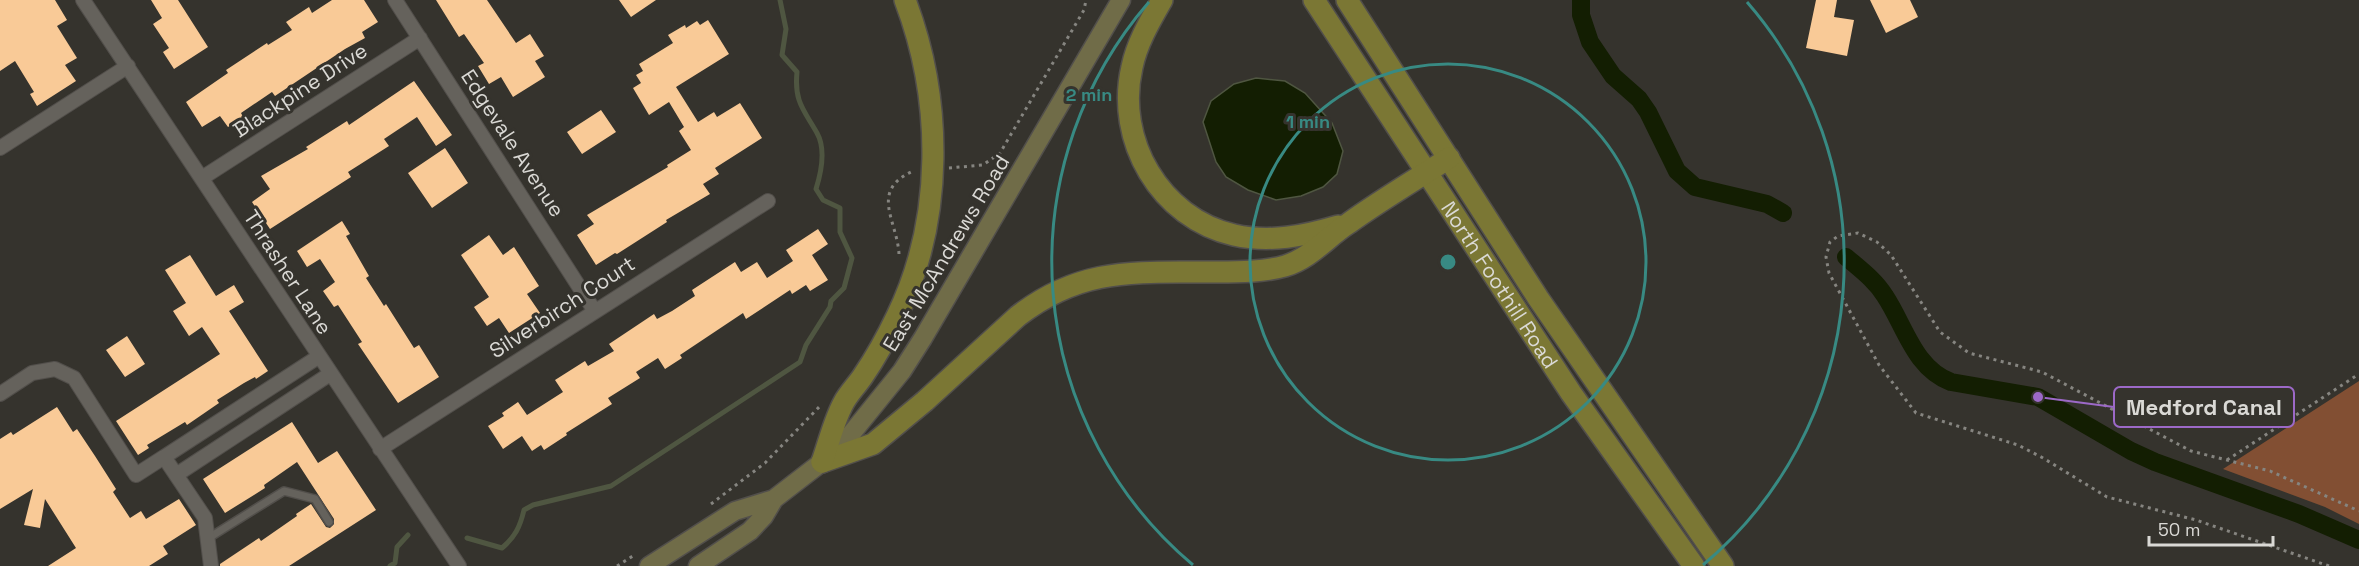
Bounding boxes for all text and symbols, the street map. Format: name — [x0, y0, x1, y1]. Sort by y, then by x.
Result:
street label: Blackpine Drive — [228, 37, 372, 143]
street label: Edgevale Avenue — [455, 64, 571, 222]
text: 2 min — [1066, 83, 1112, 106]
text: 1 min — [1286, 110, 1330, 133]
street label: East McAndrews Road — [877, 150, 1015, 356]
street label: North Foothill Road — [1436, 196, 1565, 373]
street label: Thrasher Lane — [238, 205, 338, 339]
street label: Silverbirch Court — [484, 250, 640, 364]
centre of rings — [1438, 252, 1458, 272]
callout: Medford Canal — [2114, 387, 2294, 427]
text: Medford Canal — [2126, 393, 2282, 421]
scale bar — [2149, 509, 2274, 547]
text: 50 m — [2158, 518, 2200, 541]

